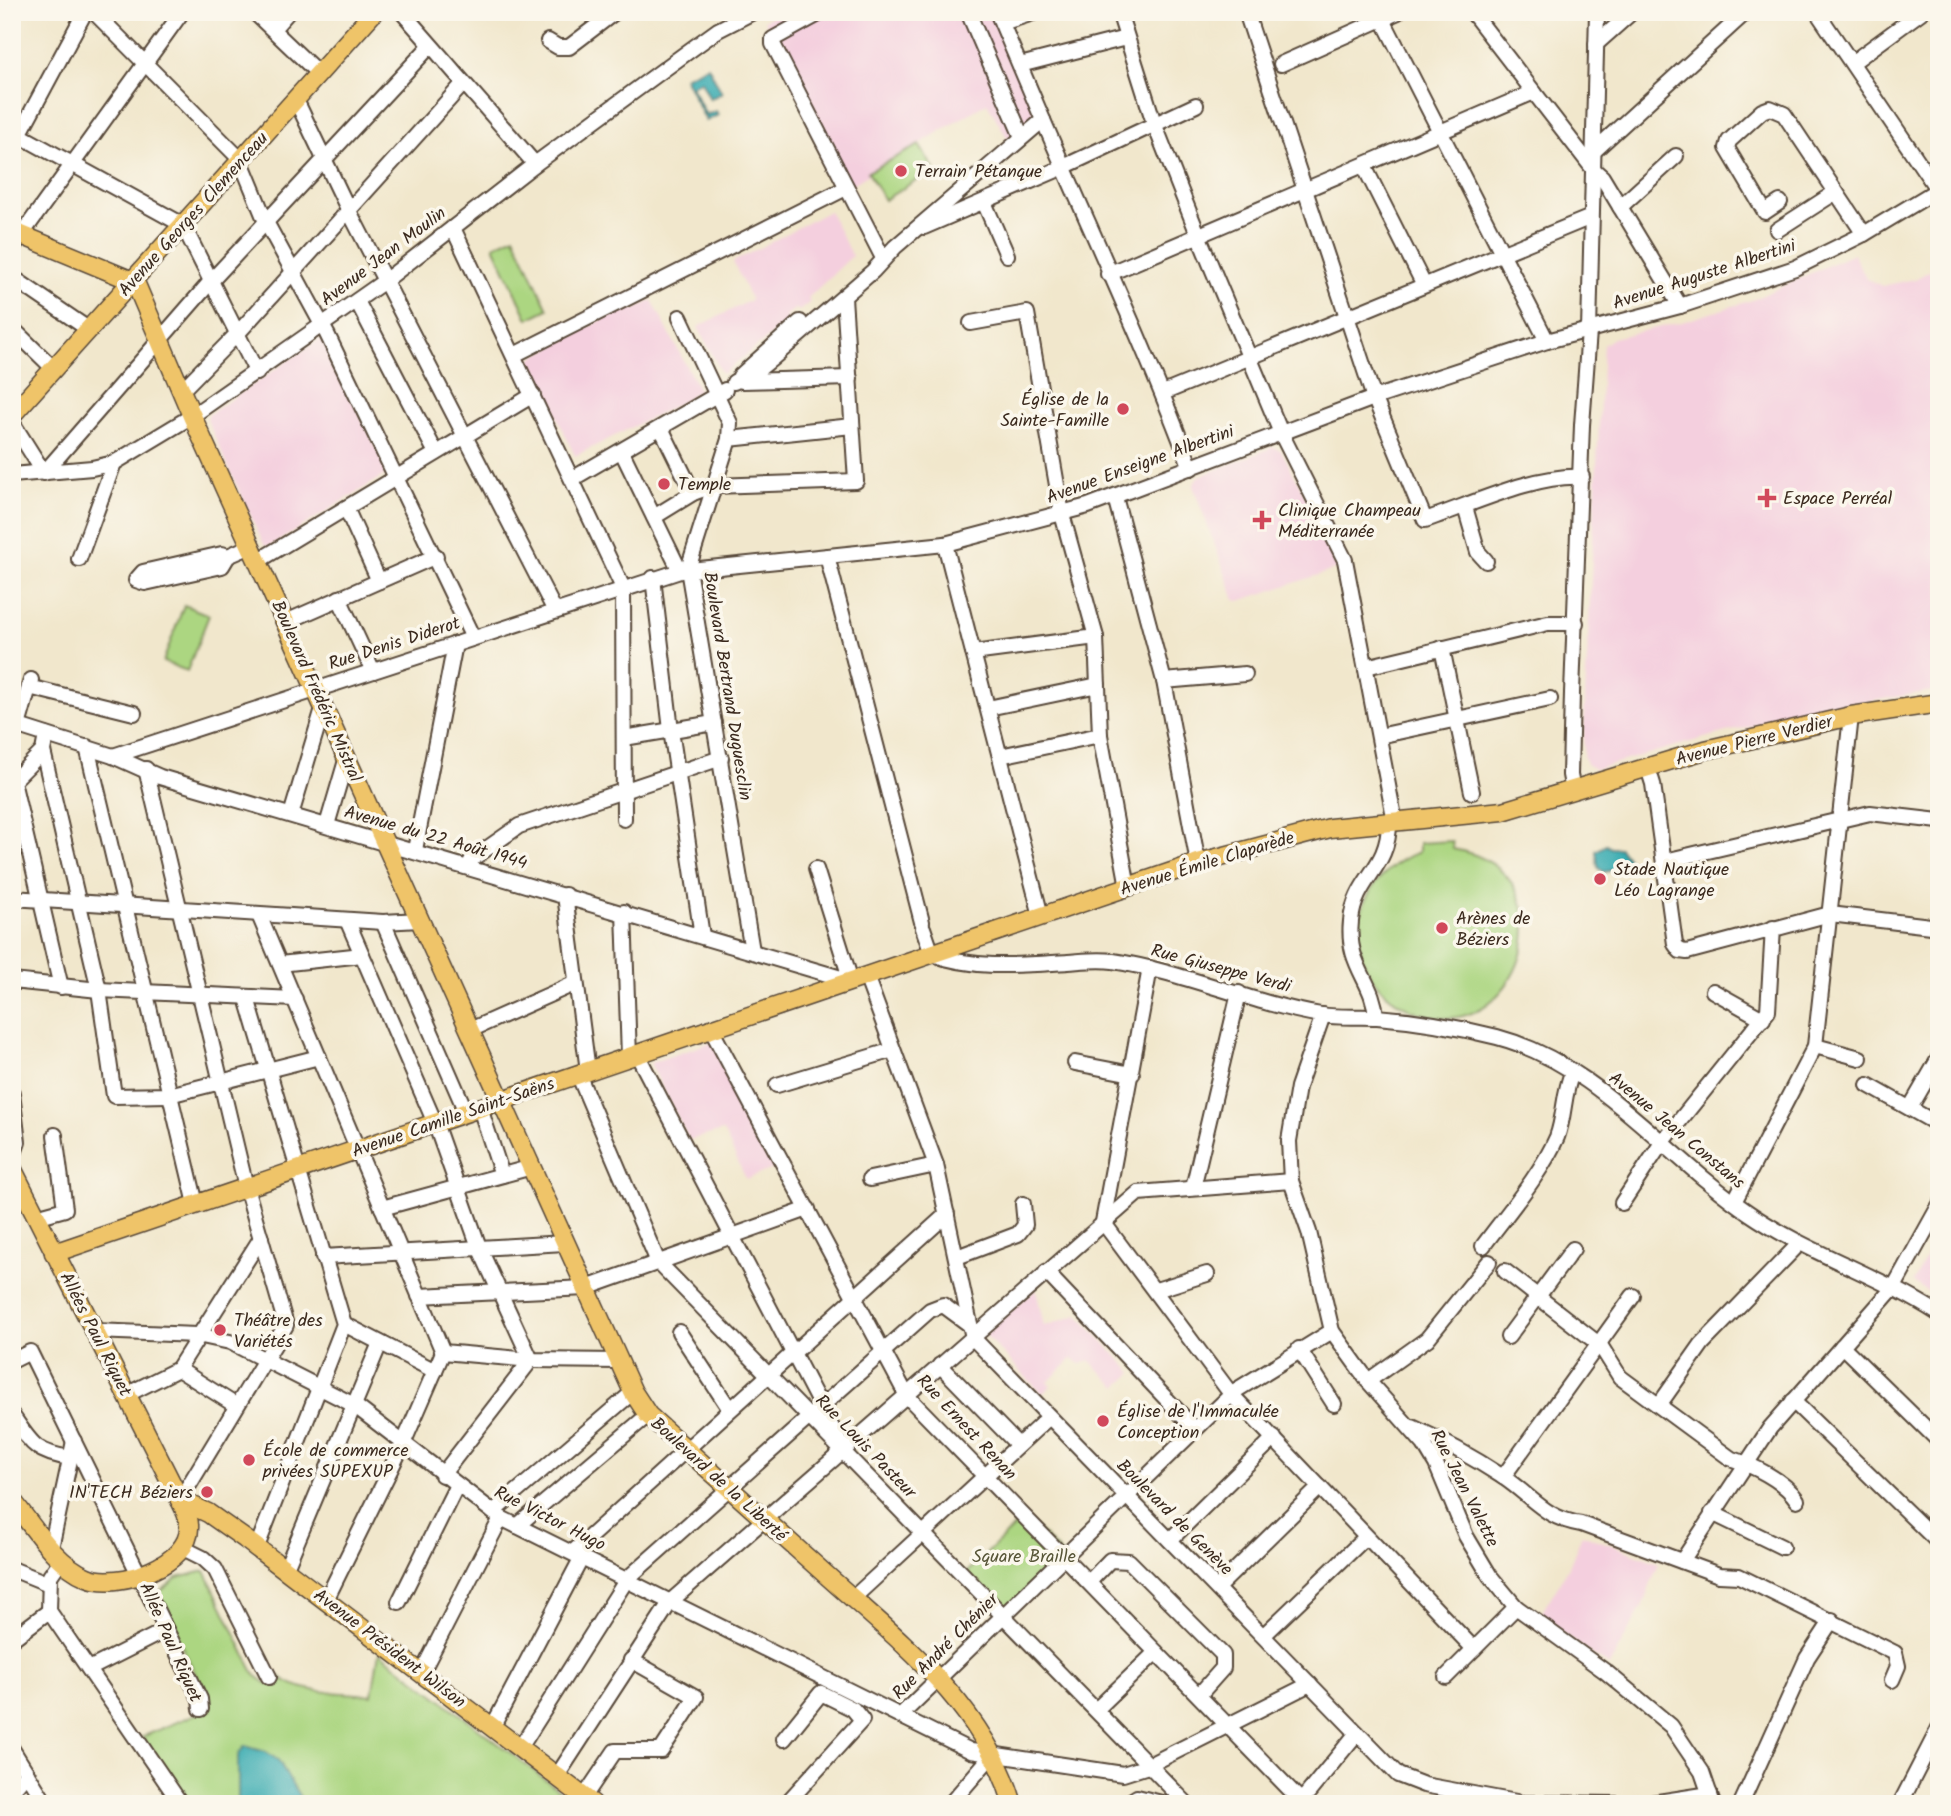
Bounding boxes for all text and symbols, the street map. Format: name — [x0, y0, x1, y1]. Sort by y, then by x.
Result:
street label: Avenue Georges Clemenceau — [112, 126, 277, 304]
place label: Terrain Pétanque — [915, 158, 1042, 187]
marker: Terrain Pétanque — [893, 163, 909, 179]
street label: Avenue Jean Moulin — [315, 200, 453, 314]
street label: Avenue Auguste Albertini — [1609, 232, 1800, 319]
place label: Église de la Sainte-Famille — [1000, 386, 1109, 436]
marker: Église de la Sainte-Famille — [1115, 401, 1131, 417]
street label: Avenue Enseigne Albertini — [1043, 418, 1239, 513]
place label: Temple — [678, 471, 731, 500]
marker: Temple — [656, 476, 672, 492]
place label: Espace Perréal — [1783, 485, 1893, 514]
marker: Espace Perréal — [1757, 488, 1777, 508]
place label: Clinique Champeau Méditerranée — [1278, 497, 1421, 547]
marker: Clinique Champeau Méditerranée — [1252, 510, 1272, 530]
street label: Boulevard Bertrand Duguesclin — [694, 570, 759, 803]
street label: Boulevard Frédéric Mistral — [262, 596, 369, 788]
street label: Rue Denis Diderot — [325, 609, 465, 679]
street label: Avenue Pierre Verdier — [1673, 708, 1837, 775]
street label: Avenue du 22 Août 1944 — [341, 798, 531, 879]
street label: Avenue Émile Claparède — [1117, 824, 1298, 905]
place label: Stade Nautique Léo Lagrange — [1614, 856, 1729, 906]
marker: Stade Nautique Léo Lagrange — [1592, 871, 1608, 887]
place label: Arènes de Béziers — [1456, 905, 1530, 955]
marker: Arènes de Béziers — [1434, 920, 1450, 936]
street label: Rue Giuseppe Verdi — [1147, 937, 1294, 1002]
street label: Avenue Jean Constans — [1601, 1065, 1751, 1197]
street label: Avenue Camille Saint-Saëns — [348, 1070, 559, 1167]
street label: Allées Paul Riquet — [51, 1267, 139, 1403]
place label: Théâtre des Variétés — [234, 1307, 323, 1357]
marker: Théâtre des Variétés — [212, 1322, 228, 1338]
street label: Rue Ernest Renan — [909, 1368, 1023, 1488]
street label: Rue Louis Pasteur — [807, 1388, 923, 1507]
place label: Église de l'Immaculée Conception — [1117, 1398, 1279, 1448]
street label: Boulevard de la Liberté — [643, 1411, 794, 1550]
marker: Église de l'Immaculée Conception — [1095, 1413, 1111, 1429]
street label: Rue Jean Valette — [1422, 1425, 1506, 1553]
place label: École de commerce privées SUPEXUP — [262, 1437, 409, 1487]
marker: École de commerce privées SUPEXUP — [241, 1452, 257, 1468]
street label: Boulevard de Genève — [1109, 1453, 1239, 1583]
place label: IN'TECH Béziers — [69, 1479, 193, 1508]
street label: Rue Victor Hugo — [488, 1479, 610, 1560]
marker: IN'TECH Béziers — [199, 1484, 215, 1500]
park label: Square Braille — [972, 1543, 1076, 1572]
street label: Allée Paul Riquet — [130, 1578, 209, 1708]
street label: Avenue Président Wilson — [307, 1582, 472, 1716]
street label: Rue André Chénier — [886, 1586, 1007, 1707]

